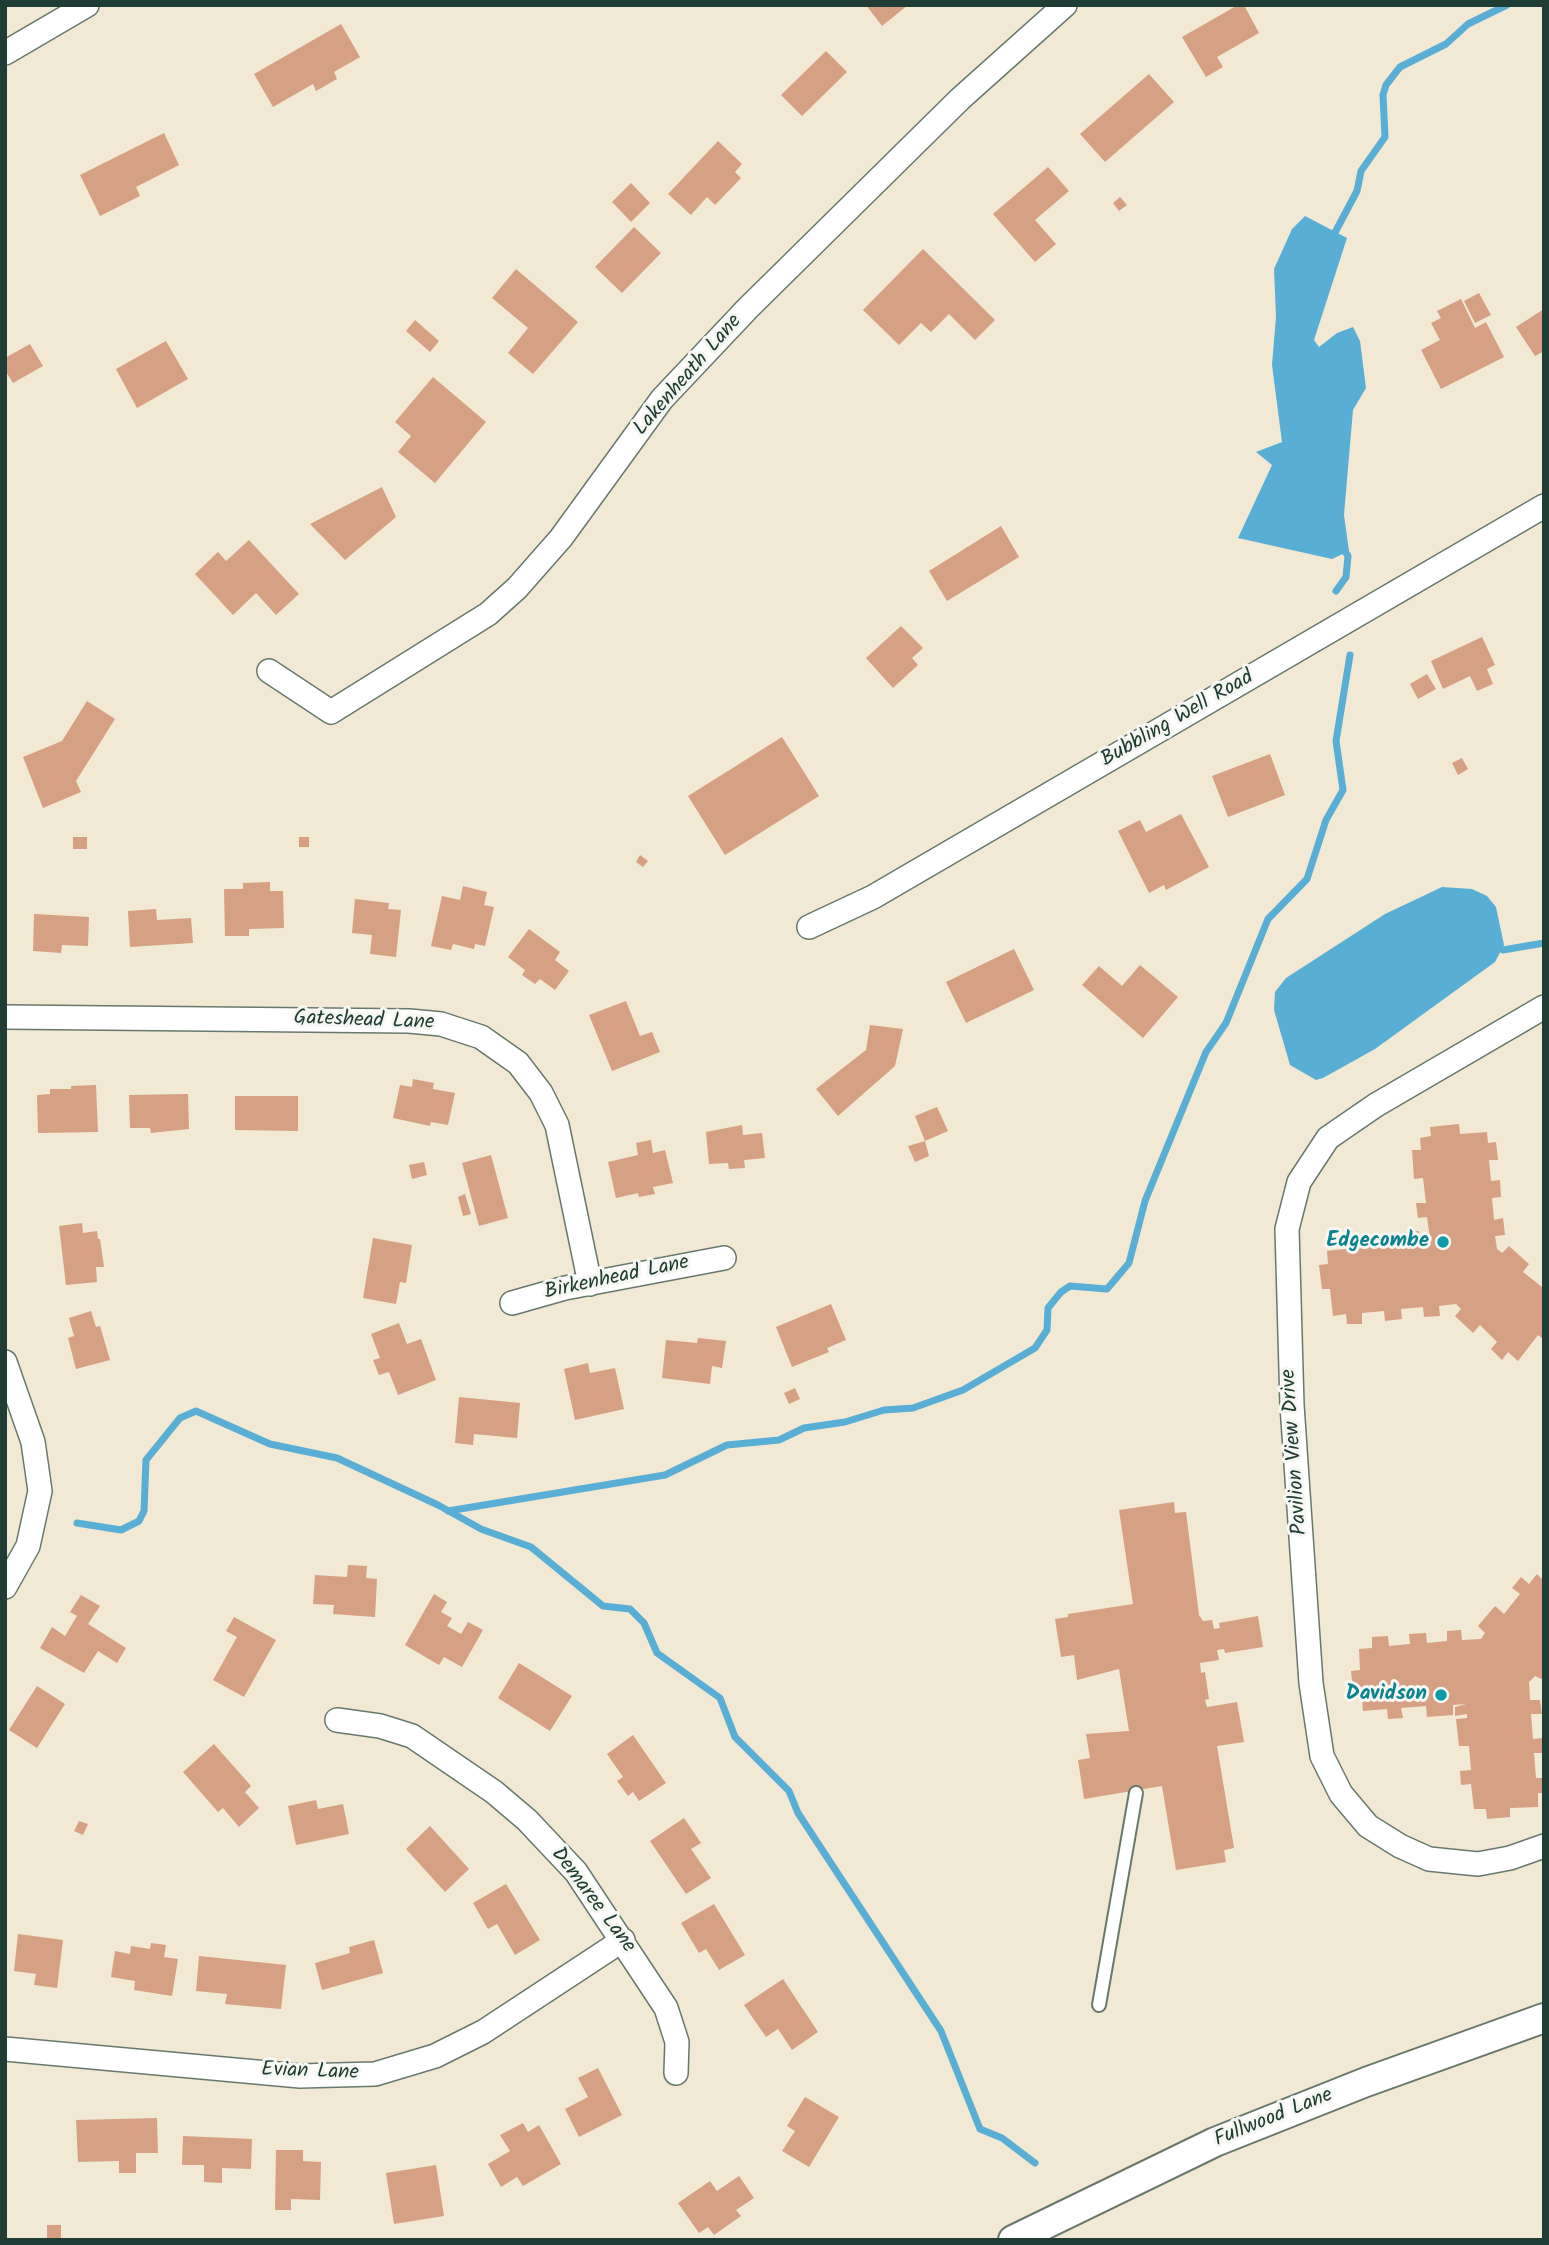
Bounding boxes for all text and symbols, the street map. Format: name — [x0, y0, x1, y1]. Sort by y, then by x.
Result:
street label: Lakenheath Lane — [630, 310, 748, 442]
street label: Bubbling Well Road — [1097, 666, 1259, 774]
street label: Gateshead Lane — [293, 1007, 435, 1037]
place label: Edgecombe — [1327, 1229, 1429, 1255]
marker: Edgecombe — [1435, 1234, 1451, 1250]
street label: Birkenhead Lane — [542, 1251, 692, 1307]
street label: Pavilion View Drive — [1278, 1368, 1314, 1536]
place label: Davidson — [1346, 1682, 1427, 1708]
marker: Davidson — [1433, 1687, 1449, 1703]
street label: Demaree Lane — [544, 1843, 640, 1959]
street label: Evian Lane — [261, 2059, 359, 2087]
street label: Fullwood Lane — [1211, 2084, 1337, 2154]

